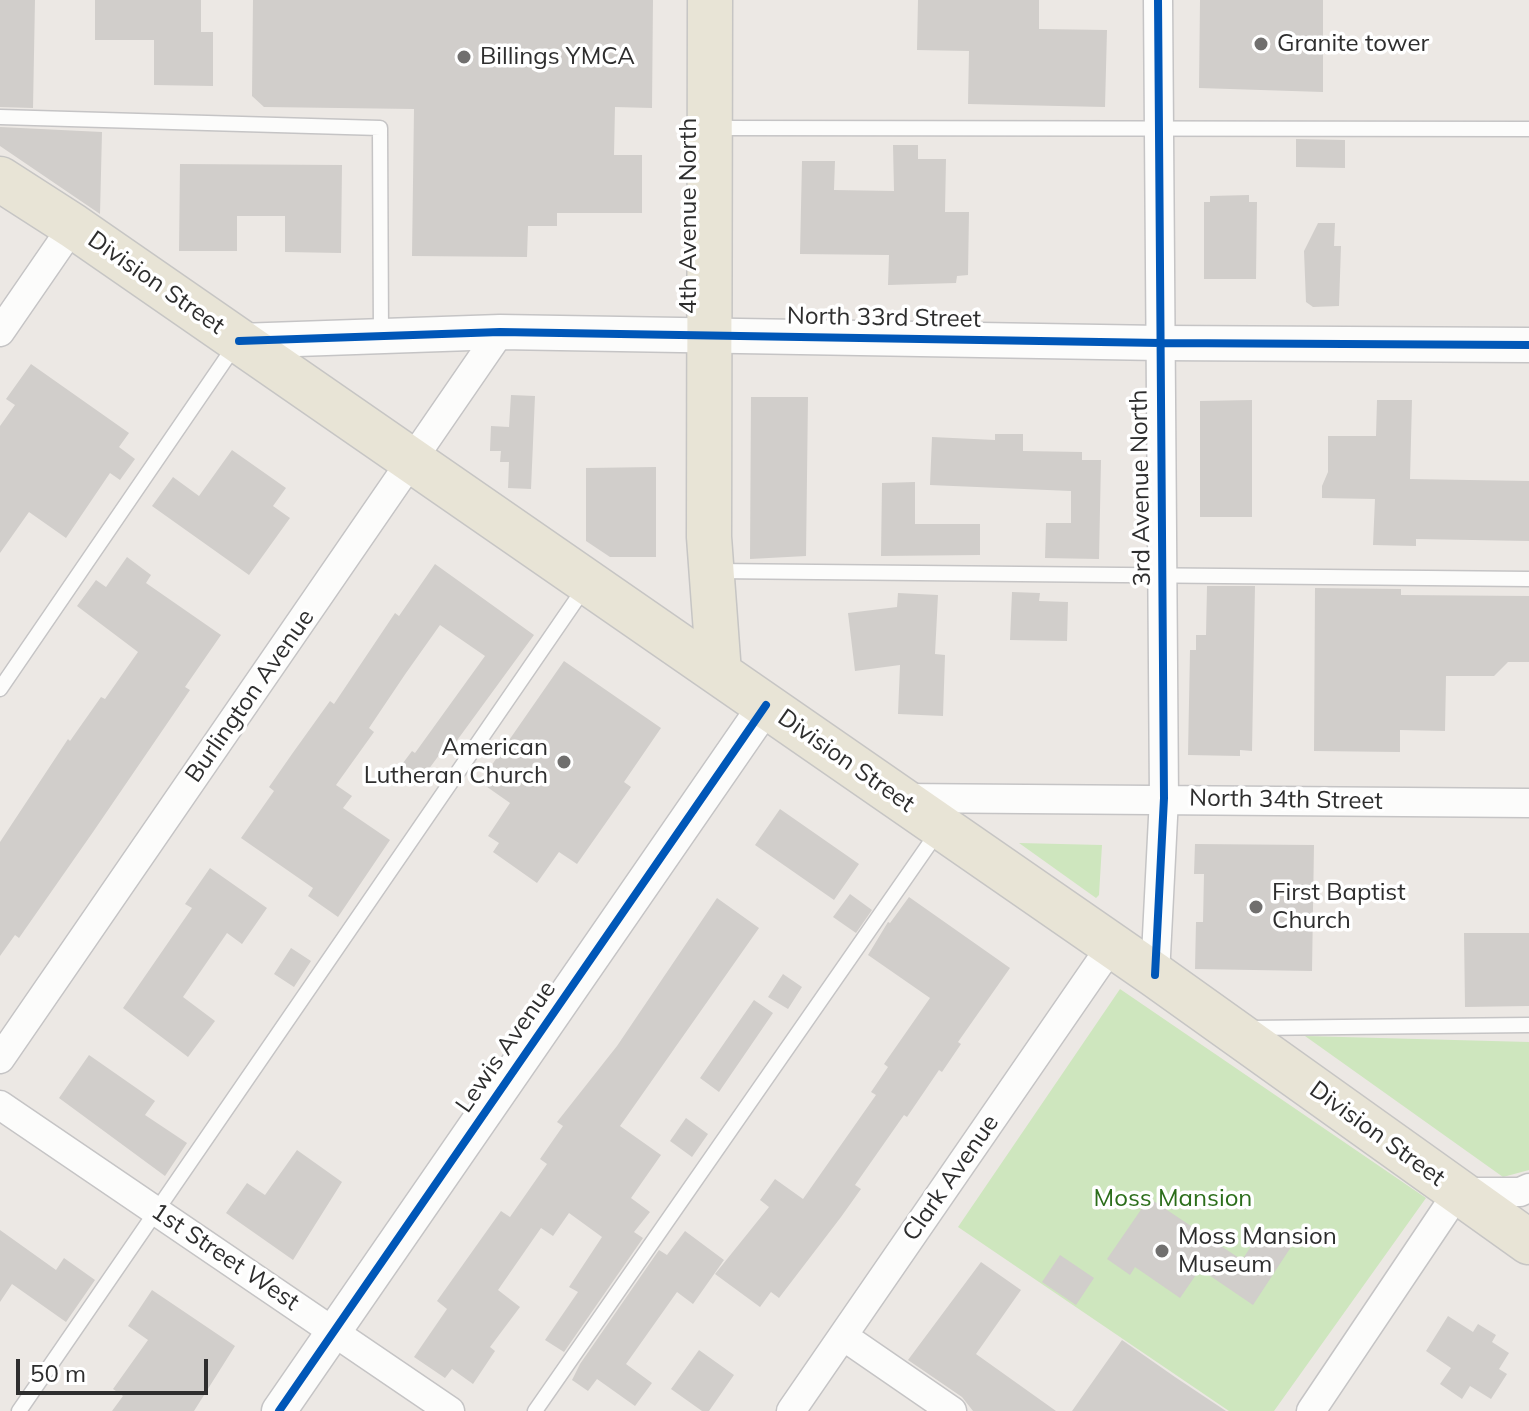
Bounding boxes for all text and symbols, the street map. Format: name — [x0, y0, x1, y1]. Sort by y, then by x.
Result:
place label: Granite tower — [1277, 30, 1429, 58]
marker: Granite tower — [1252, 35, 1270, 53]
place label: Billings YMCA — [480, 43, 635, 71]
marker: Billings YMCA — [455, 48, 473, 66]
street label: 4th Avenue North — [675, 118, 703, 314]
street label: Division Street — [82, 225, 230, 341]
street label: North 33rd Street — [787, 302, 981, 334]
street label: 3rd Avenue North — [1125, 389, 1157, 587]
street label: Burlington Avenue — [179, 604, 321, 788]
street label: Division Street — [772, 703, 920, 819]
place label: American Lutheran Church — [364, 734, 548, 790]
marker: American Lutheran Church — [555, 753, 573, 771]
street label: North 34th Street — [1189, 784, 1383, 816]
place label: First Baptist Church — [1272, 879, 1406, 935]
marker: First Baptist Church — [1247, 898, 1265, 916]
street label: Lewis Avenue — [450, 976, 562, 1118]
street label: Division Street — [1304, 1075, 1450, 1193]
street label: Clark Avenue — [897, 1109, 1005, 1247]
park label: Moss Mansion — [1094, 1185, 1252, 1213]
street label: 1st Street West — [146, 1197, 304, 1317]
place label: Moss Mansion Museum — [1178, 1223, 1337, 1279]
marker: Moss Mansion Museum — [1153, 1242, 1171, 1260]
scale bar — [20, 1343, 212, 1393]
text: 50 m — [30, 1358, 86, 1388]

